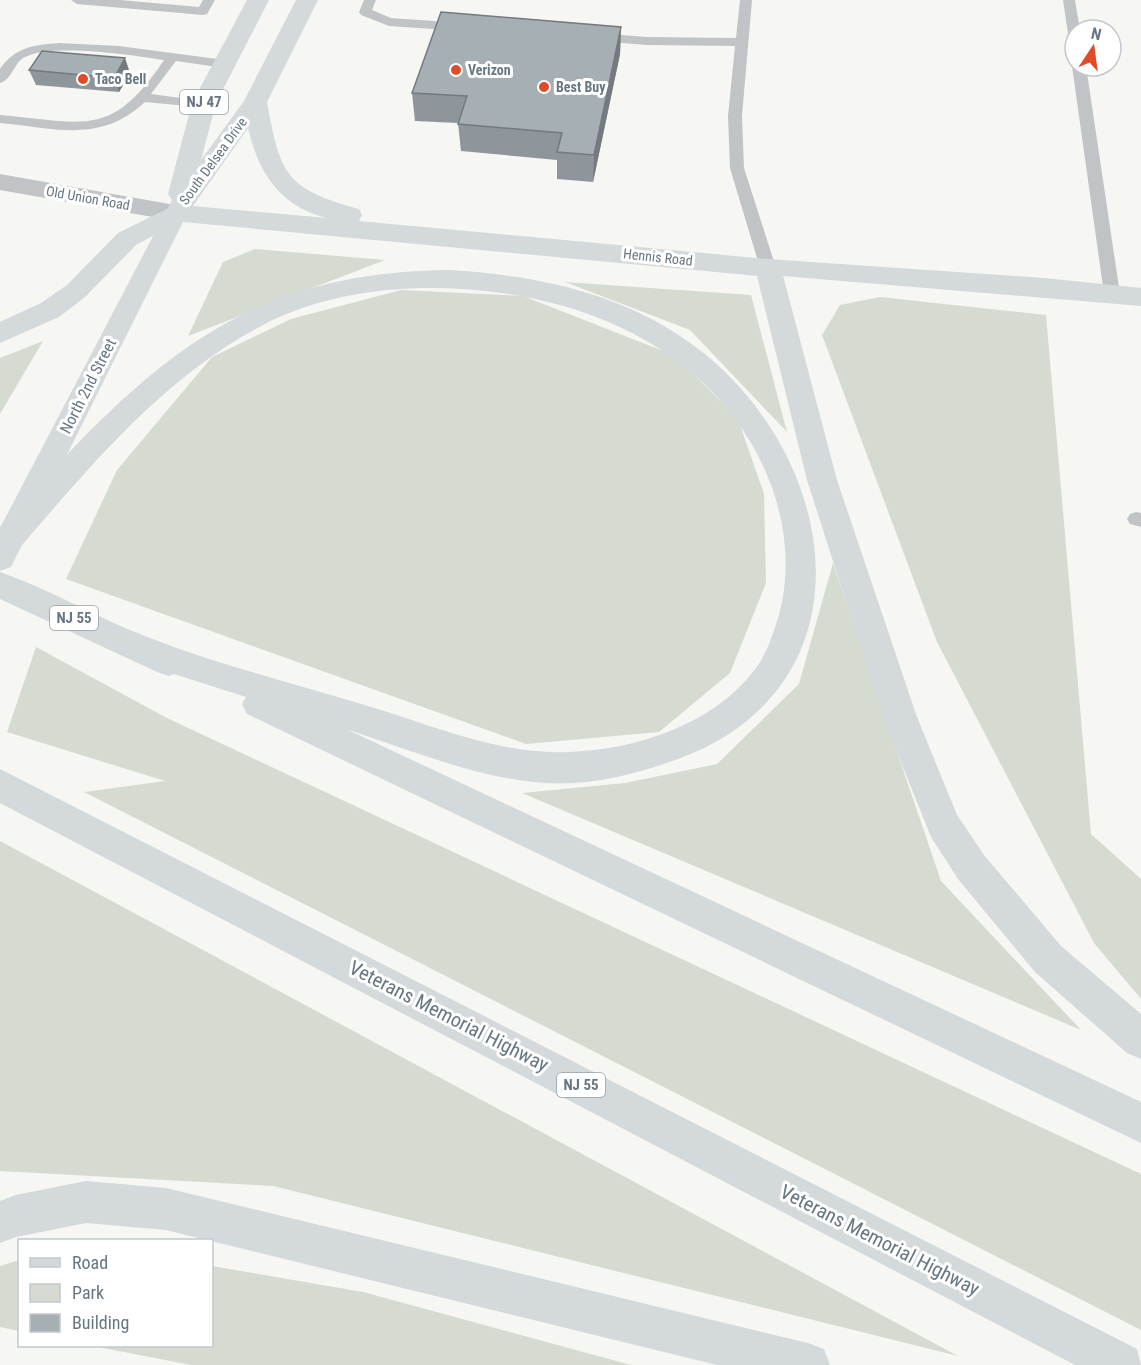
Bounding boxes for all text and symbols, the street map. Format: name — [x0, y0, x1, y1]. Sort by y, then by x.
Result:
north arrow — [1063, 18, 1123, 78]
text: N — [1089, 24, 1103, 44]
place label: Verizon — [468, 62, 511, 78]
marker: Verizon — [449, 63, 463, 77]
place label: Taco Bell — [95, 71, 146, 87]
marker: Taco Bell — [76, 72, 90, 86]
place label: Best Buy — [556, 79, 606, 95]
marker: Best Buy — [537, 80, 551, 94]
road number: NJ 47 — [180, 90, 228, 114]
street label: South Delsea Drive — [176, 114, 250, 208]
street label: Old Union Road — [45, 183, 131, 213]
street label: Hennis Road — [622, 245, 694, 269]
street label: North 2nd Street — [56, 335, 120, 437]
road number: NJ 55 — [50, 606, 98, 630]
street label: Veterans Memorial Highway — [345, 955, 553, 1077]
road number: NJ 55 — [557, 1073, 605, 1097]
street label: Veterans Memorial Highway — [776, 1179, 984, 1301]
legend — [18, 1239, 213, 1347]
text: Road — [72, 1252, 108, 1273]
text: Park — [72, 1282, 104, 1303]
text: Building — [72, 1312, 129, 1333]

